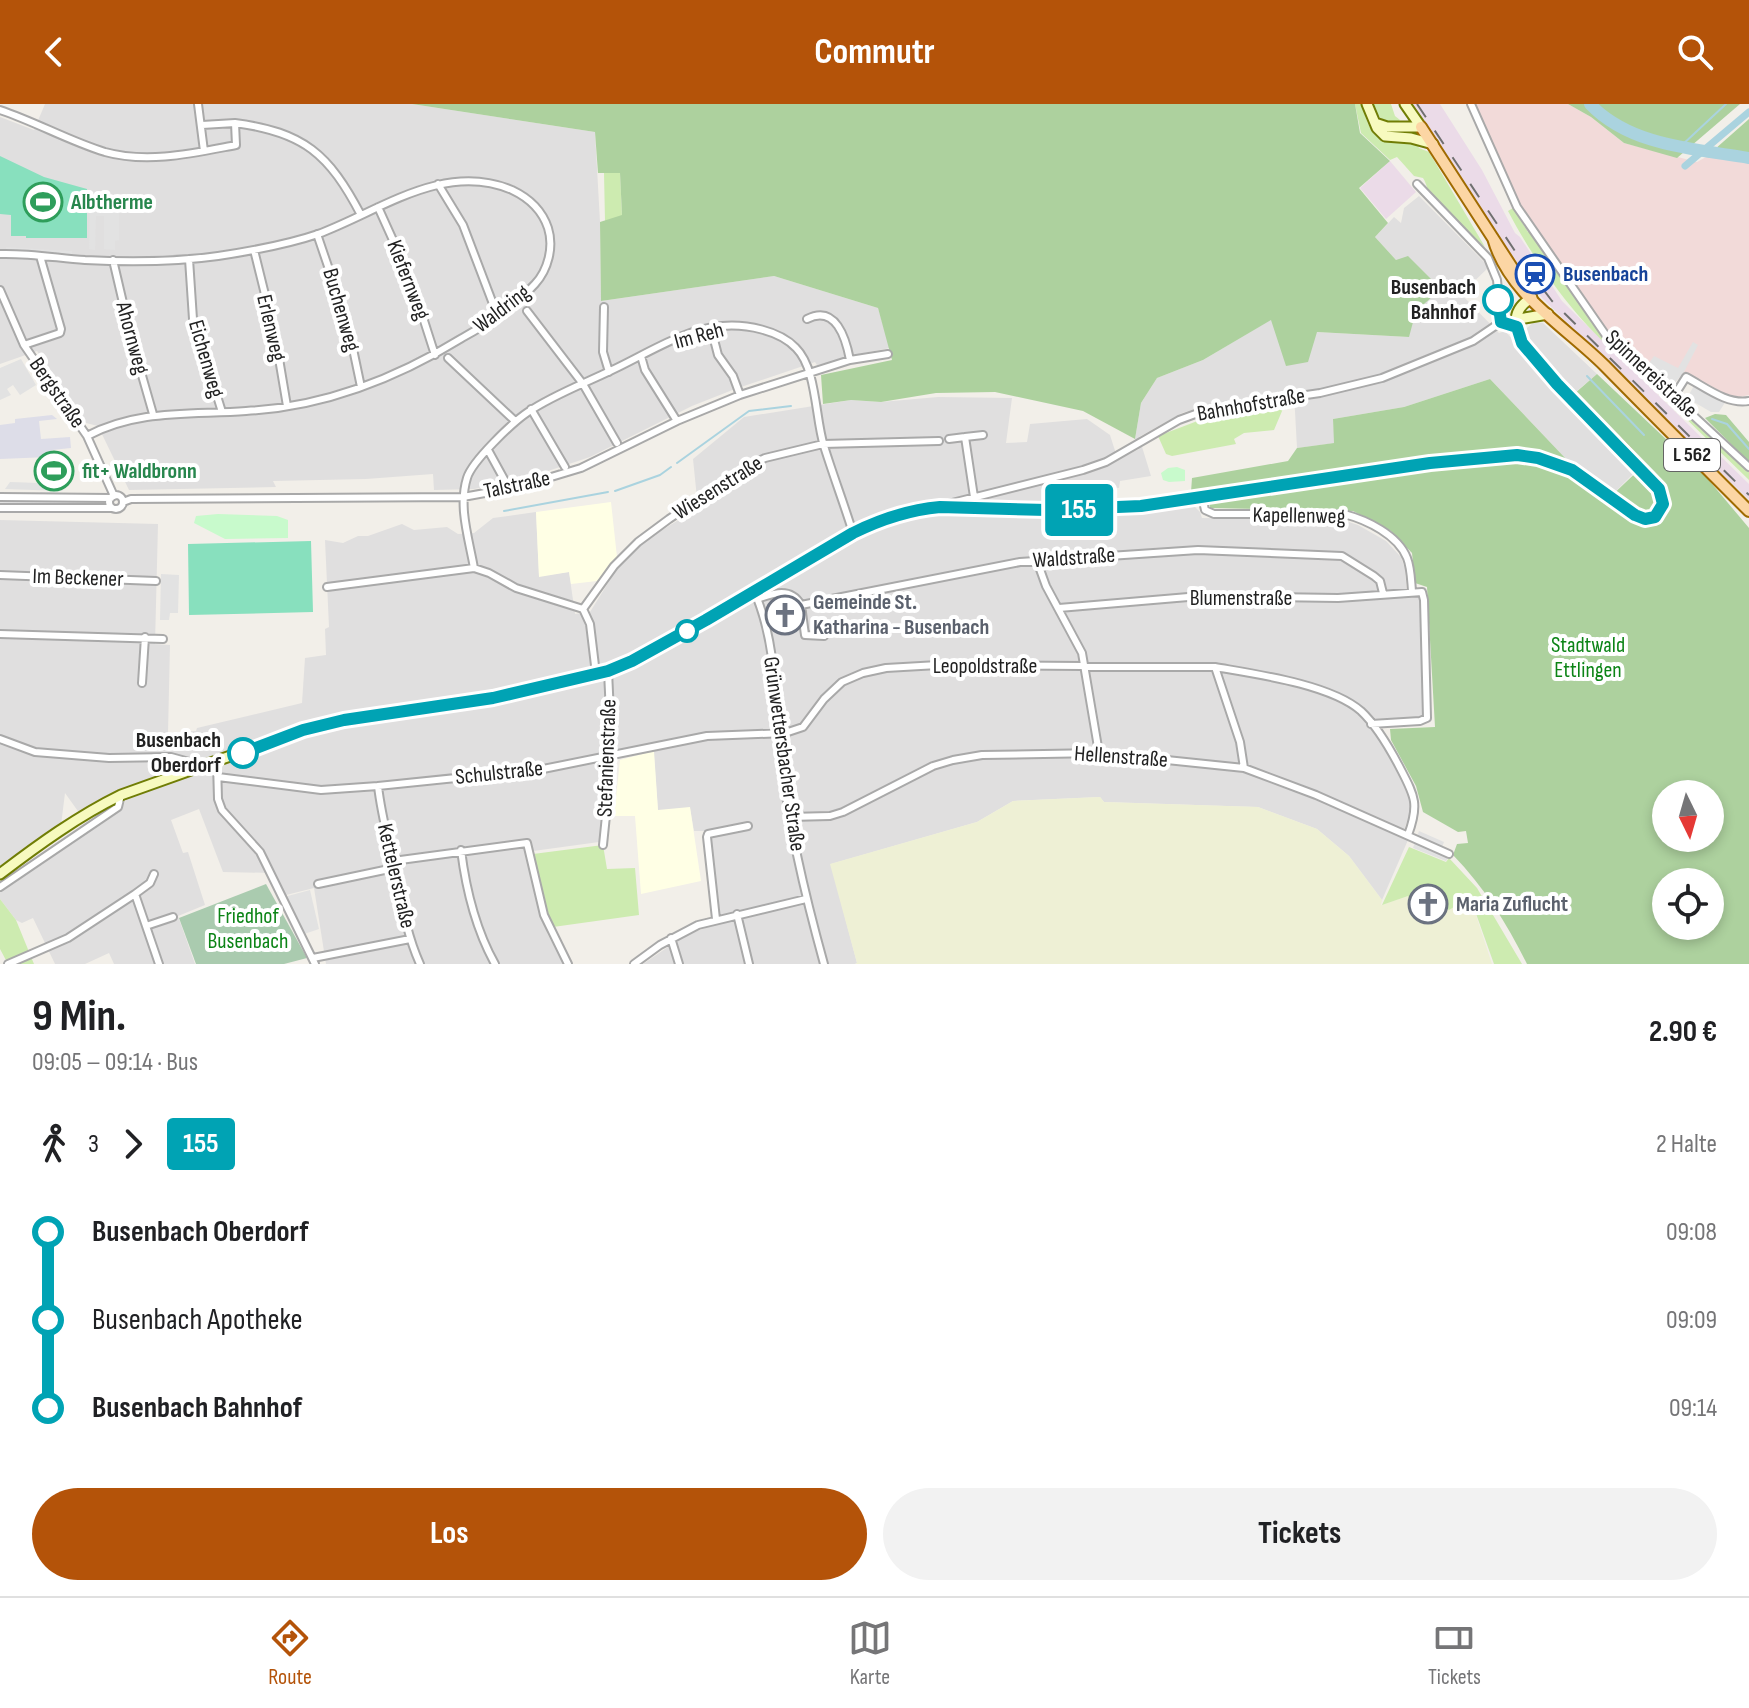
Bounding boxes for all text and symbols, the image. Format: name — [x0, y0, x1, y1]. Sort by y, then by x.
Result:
icon: back — [32, 30, 76, 74]
icon: search — [1673, 30, 1717, 74]
text: Commutr — [814, 31, 935, 74]
sports icon: Albtherme — [22, 181, 64, 223]
place label: Albtherme — [70, 189, 153, 216]
street label: Kiefernweg — [380, 236, 436, 324]
station icon: Busenbach — [1514, 253, 1556, 295]
place label: Busenbach — [1563, 261, 1648, 288]
street label: Buchenweg — [316, 265, 366, 355]
place label: Busenbach Bahnhof — [1391, 274, 1477, 326]
street label: Waldring — [468, 279, 536, 339]
marker: Busenbach Bahnhof — [1483, 285, 1513, 315]
street label: Erlenweg — [250, 292, 292, 364]
street label: Ahornweg — [109, 298, 155, 377]
street label: Im Reh — [671, 316, 727, 356]
street label: Eichenweg — [182, 317, 230, 401]
street label: Spinnereistraße — [1599, 324, 1703, 424]
street label: Bergstraße — [23, 352, 91, 434]
street label: Bahnhofstraße — [1195, 382, 1307, 428]
road number: L 562 — [1664, 439, 1720, 471]
sports icon: fit+ Waldbronn — [33, 450, 75, 492]
street label: Wiesenstraße — [668, 450, 768, 526]
place label: fit+ Waldbronn — [82, 458, 197, 485]
street label: Talstraße — [481, 465, 553, 505]
line badge: 155 — [1033, 484, 1125, 536]
text: 155 — [1061, 493, 1097, 526]
street label: Kapellenweg — [1252, 502, 1346, 530]
street label: Waldstraße — [1032, 542, 1116, 574]
street label: Im Beckener — [32, 563, 124, 593]
street label: Blumenstraße — [1190, 585, 1292, 612]
place label: Gemeinde St. Katharina - Busenbach — [813, 589, 989, 641]
church icon: Gemeinde St. Katharina - Busenbach — [764, 594, 806, 636]
unlabelled marker — [676, 620, 698, 642]
park label: Stadtwald Ettlingen — [1551, 632, 1625, 684]
street label: Leopoldstraße — [933, 653, 1037, 680]
street label: Grünwettersbacher Straße — [757, 655, 811, 853]
street label: Stefanienstraße — [591, 698, 623, 818]
place label: Busenbach Oberdorf — [136, 727, 222, 779]
marker: Busenbach Oberdorf — [228, 738, 258, 768]
street label: Hellenstraße — [1073, 740, 1169, 774]
street label: Schulstraße — [454, 755, 544, 791]
north arrow — [1652, 780, 1724, 852]
map controls — [1652, 780, 1724, 940]
street label: Kettelerstraße — [371, 821, 421, 931]
button: locate — [1652, 868, 1724, 940]
church icon: Maria Zuflucht — [1407, 883, 1449, 925]
place label: Maria Zuflucht — [1456, 891, 1568, 918]
park label: Friedhof Busenbach — [208, 903, 288, 955]
text: 9 Min. — [32, 990, 126, 1043]
text: 2.90 € — [1649, 1014, 1717, 1050]
text: 09:05 – 09:14 · Bus — [32, 1047, 198, 1078]
icon: walk — [32, 1122, 76, 1166]
icon: forward — [111, 1122, 155, 1166]
text: 155 — [183, 1127, 219, 1160]
text: 3 — [88, 1129, 99, 1160]
text: 2 Halte — [1656, 1129, 1717, 1160]
text: Busenbach Oberdorf — [92, 1214, 309, 1250]
text: 09:08 — [1666, 1217, 1717, 1248]
text: Busenbach Apotheke — [92, 1302, 303, 1338]
text: 09:09 — [1666, 1305, 1717, 1336]
text: Busenbach Bahnhof — [92, 1390, 302, 1426]
text: 09:14 — [1669, 1393, 1717, 1424]
button: Los — [32, 1488, 867, 1580]
button: Tickets — [883, 1488, 1717, 1580]
tab: Route — [268, 1616, 312, 1691]
tab: Karte — [848, 1616, 892, 1691]
tab: Tickets — [1428, 1616, 1481, 1691]

